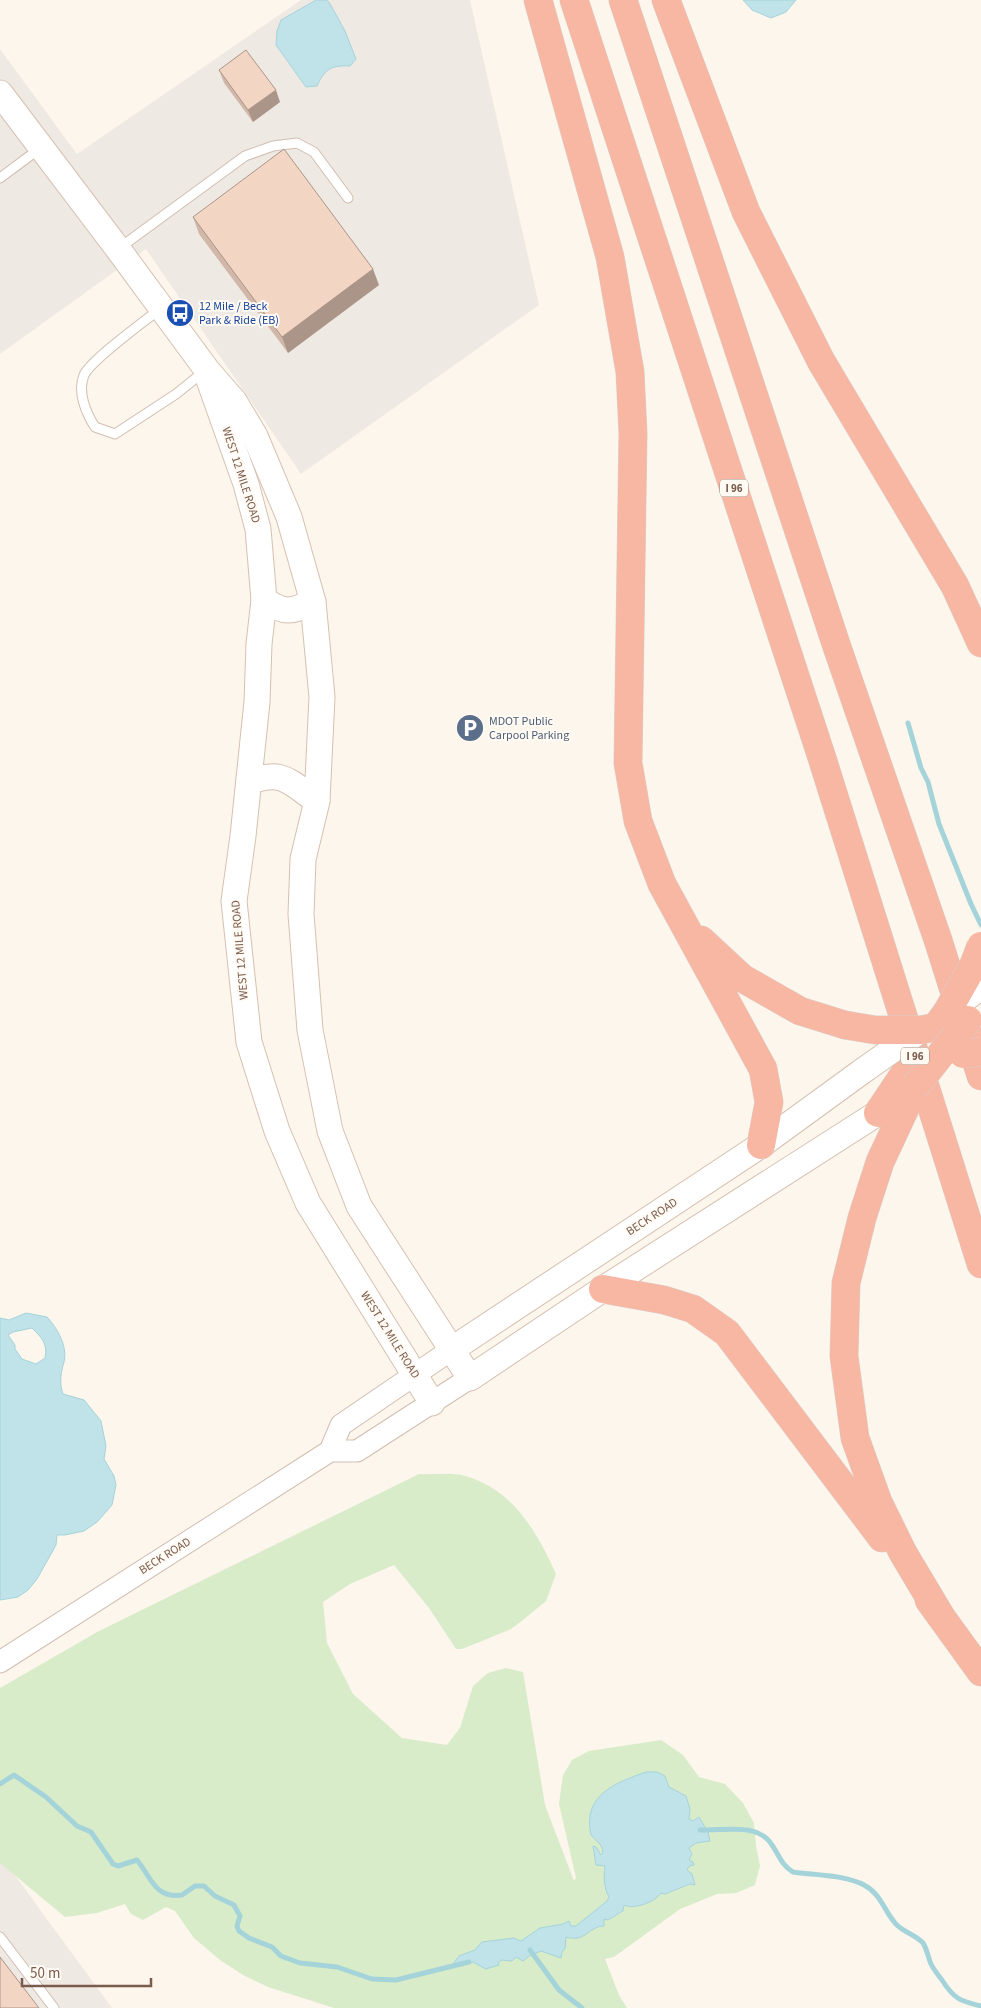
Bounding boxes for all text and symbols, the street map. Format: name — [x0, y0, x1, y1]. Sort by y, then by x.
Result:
bus stop icon: 12 Mile / Beck Park & Ride (EB) — [165, 298, 195, 328]
place label: 12 Mile / Beck Park & Ride (EB) — [199, 298, 279, 329]
street label: WEST 12 MILE ROAD — [217, 425, 265, 525]
road number: I 96 — [720, 479, 748, 496]
parking icon: MDOT Public Carpool Parking — [455, 713, 485, 743]
place label: MDOT Public Carpool Parking — [489, 713, 569, 744]
street label: WEST 12 MILE ROAD — [227, 899, 253, 1001]
road number: I 96 — [901, 1048, 929, 1064]
street label: BECK ROAD — [623, 1194, 681, 1240]
street label: WEST 12 MILE ROAD — [356, 1288, 424, 1382]
street label: BECK ROAD — [136, 1533, 194, 1579]
scale bar — [22, 1956, 151, 1988]
text: 50 m — [30, 1963, 60, 1984]

